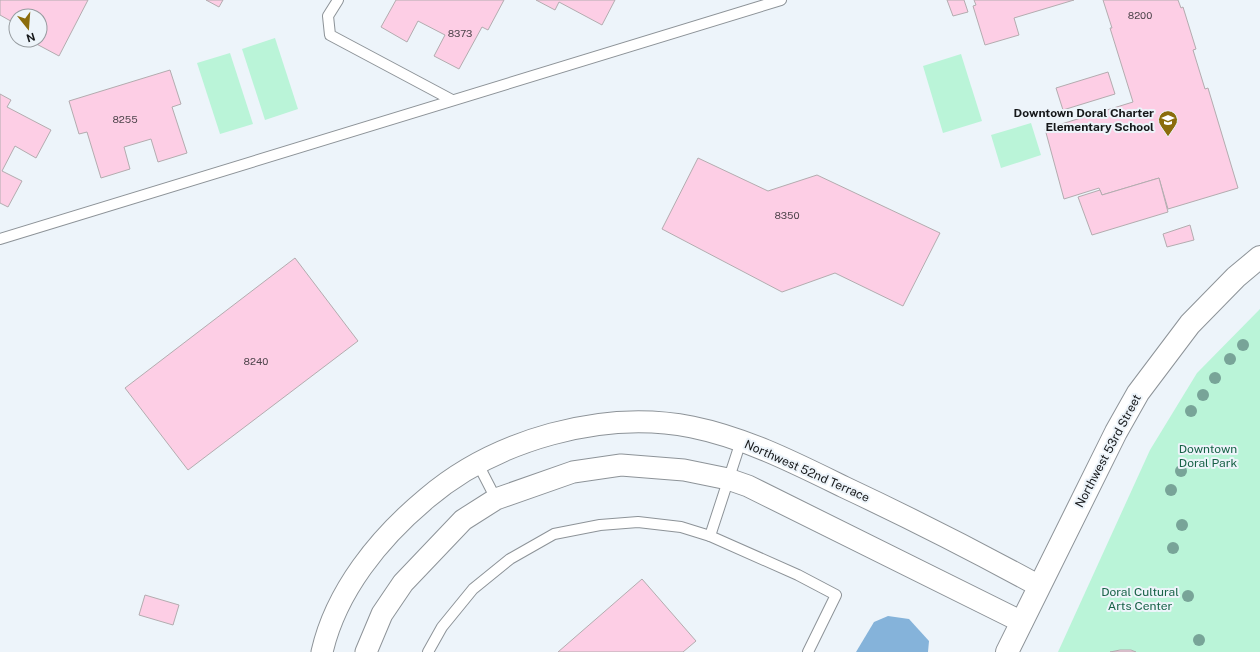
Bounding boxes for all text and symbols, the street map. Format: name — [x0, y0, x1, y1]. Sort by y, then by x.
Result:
north arrow — [8, 8, 48, 48]
house number: 8200 — [1128, 9, 1152, 21]
house number: 8373 — [448, 27, 472, 39]
text: N — [25, 31, 37, 45]
place label: Downtown Doral Charter Elementary School — [1014, 106, 1154, 134]
school or university icon: Downtown Doral Charter Elementary School — [1157, 109, 1179, 137]
house number: 8255 — [112, 113, 138, 125]
house number: 8350 — [774, 209, 800, 221]
house number: 8240 — [244, 355, 268, 367]
street label: Northwest 53rd Street — [1072, 392, 1144, 510]
street label: Northwest 52nd Terrace — [742, 437, 872, 505]
park label: Downtown Doral Park — [1179, 442, 1237, 470]
park label: Doral Cultural Arts Center — [1101, 585, 1179, 613]

